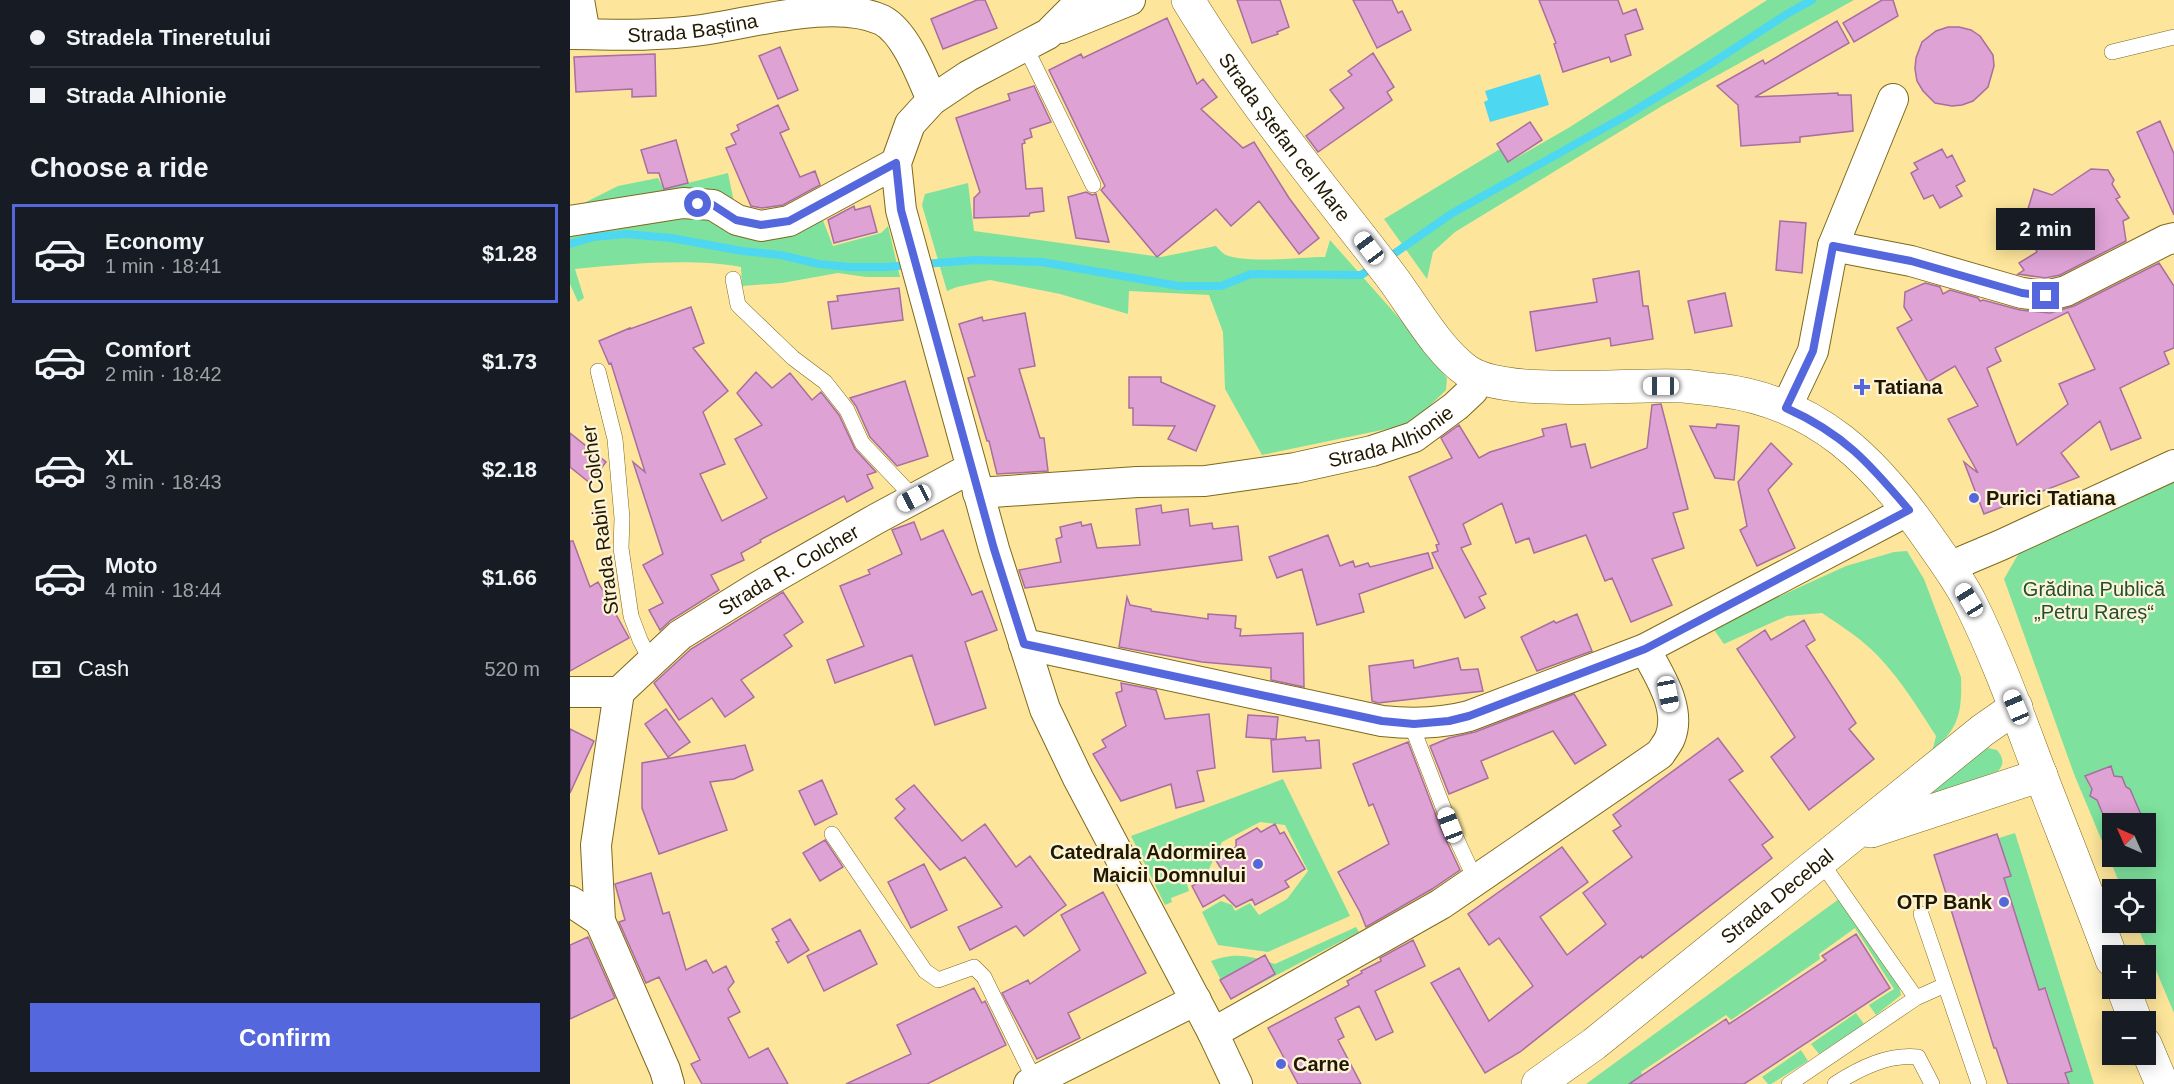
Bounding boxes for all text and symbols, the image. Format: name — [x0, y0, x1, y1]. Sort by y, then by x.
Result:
street label: Strada Baștina — [627, 9, 760, 46]
text: Stradela Tineretului — [66, 25, 271, 50]
street label: Strada Ștefan cel Mare — [1215, 49, 1355, 226]
text: Strada Alhionie — [66, 83, 227, 108]
text: Choose a ride — [30, 153, 209, 183]
route start — [684, 190, 711, 217]
callout: 2 min — [1996, 209, 2096, 251]
text: 2 min — [2019, 218, 2072, 240]
icon: car — [33, 227, 87, 281]
car — [1351, 228, 1387, 268]
text: Economy — [105, 229, 204, 254]
text: $1.28 — [482, 241, 537, 266]
text: 1 min · 18:41 — [105, 255, 222, 277]
route end — [2032, 282, 2059, 309]
icon: car — [33, 335, 87, 389]
text: Comfort — [105, 337, 191, 362]
text: $1.73 — [482, 349, 537, 374]
text: 2 min · 18:42 — [105, 363, 222, 385]
place label: Tatiana — [1874, 376, 1943, 398]
car — [1643, 377, 1679, 395]
marker: Tatiana — [1855, 380, 1869, 394]
street label: Strada Alhionie — [1326, 401, 1457, 471]
street label: Strada Rabin Colcher — [577, 423, 623, 616]
icon: car — [33, 443, 87, 497]
text: XL — [105, 445, 133, 470]
text: $2.18 — [482, 457, 537, 482]
text: 3 min · 18:43 — [105, 471, 222, 493]
car — [894, 482, 934, 514]
place label: Purici Tatiana — [1986, 487, 2117, 509]
marker: Purici Tatiana — [1967, 491, 1981, 505]
street label: Strada R. Colcher — [714, 520, 863, 620]
icon: car — [33, 551, 87, 605]
text: Moto — [105, 553, 158, 578]
text: $1.66 — [482, 565, 537, 590]
park label: Grădina Publică „Petru Rareș“ — [2023, 578, 2166, 623]
text: 4 min · 18:44 — [105, 579, 222, 601]
car — [1952, 580, 1986, 620]
icon: cash — [30, 653, 63, 686]
text: Cash — [78, 656, 129, 681]
text: 520 m — [484, 658, 540, 680]
car — [1656, 675, 1680, 713]
car — [2001, 687, 2031, 727]
car — [1435, 805, 1465, 845]
north arrow — [2102, 813, 2156, 867]
map controls — [2102, 813, 2156, 1065]
place label: Catedrala Adormirea Maicii Domnului — [1050, 841, 1247, 886]
street label: Strada Decebal — [1716, 844, 1838, 948]
marker: Catedrala Adormirea Maicii Domnului — [1251, 857, 1265, 871]
button: locate — [2102, 879, 2156, 933]
place label: OTP Bank — [1897, 891, 1993, 913]
marker: OTP Bank — [1997, 895, 2011, 909]
button: + — [2102, 945, 2156, 999]
button: Confirm — [30, 1003, 540, 1072]
button: − — [2102, 1011, 2156, 1065]
place label: Carne — [1293, 1053, 1350, 1075]
marker: Carne — [1274, 1057, 1288, 1071]

